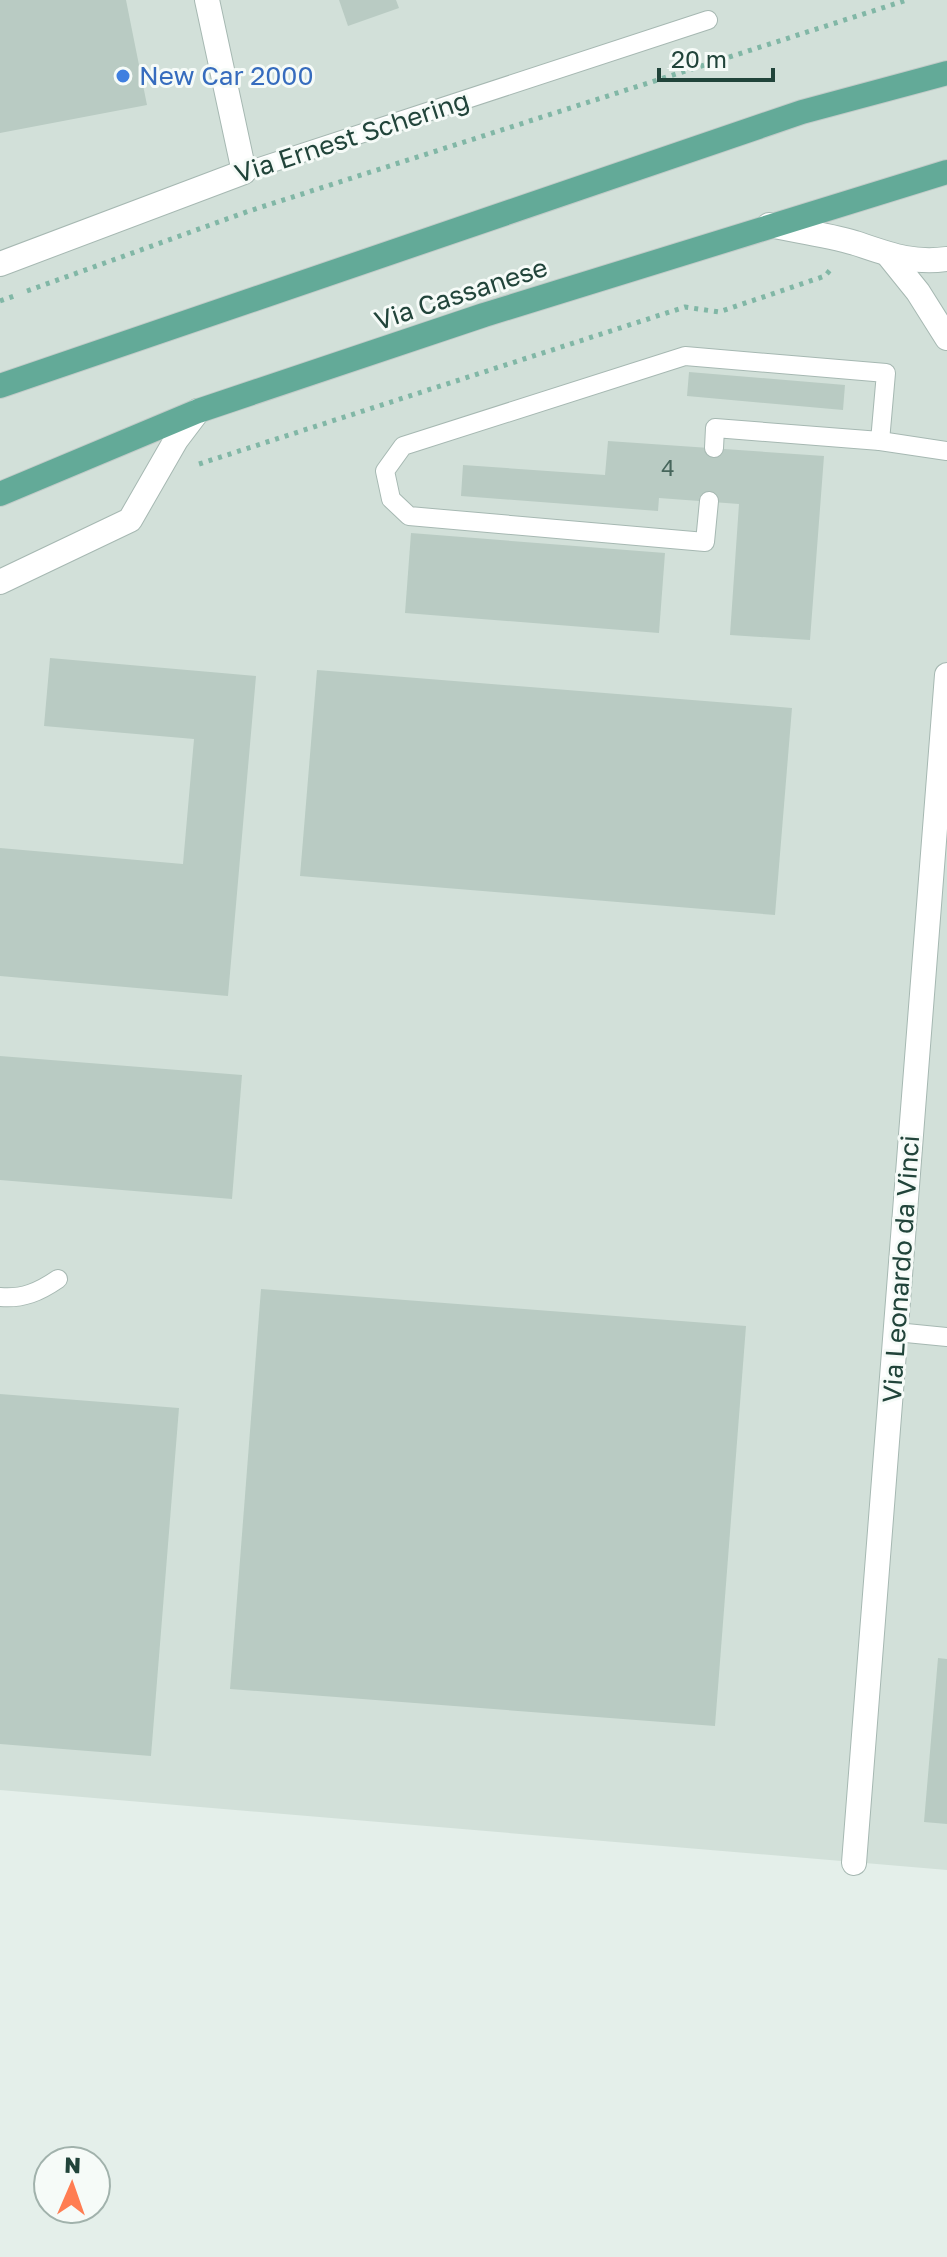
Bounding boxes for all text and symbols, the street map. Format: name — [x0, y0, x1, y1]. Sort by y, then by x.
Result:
scale bar — [659, 32, 773, 82]
text: 20 m — [671, 44, 727, 73]
place label: New Car 2000 — [139, 60, 314, 91]
marker: New Car 2000 — [114, 67, 132, 85]
street label: Via Ernest Schering — [231, 84, 473, 189]
street label: Via Cassanese — [370, 251, 551, 336]
house number: 4 — [661, 454, 675, 481]
street label: Via Leonardo da Vinci — [876, 1134, 925, 1404]
north arrow — [32, 2145, 112, 2225]
text: N — [64, 2151, 82, 2178]

